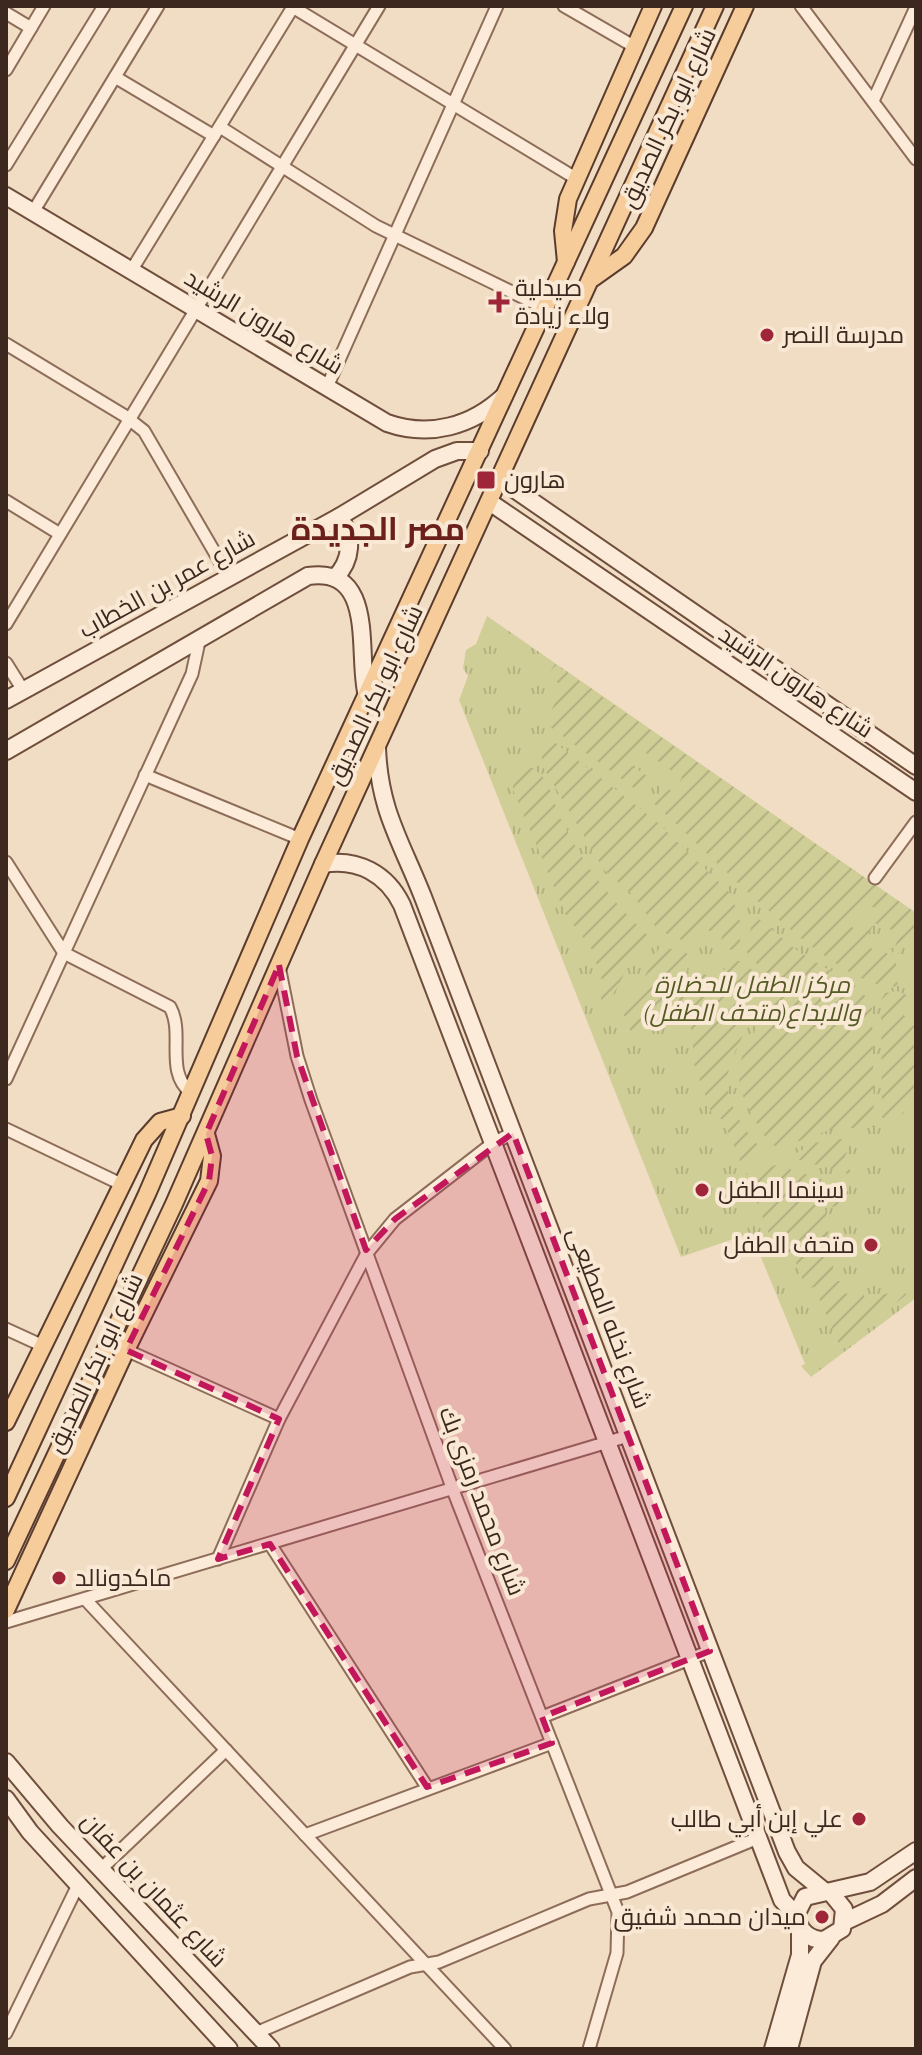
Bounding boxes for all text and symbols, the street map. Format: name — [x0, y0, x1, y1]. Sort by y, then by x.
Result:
street label: شارع ابو بكر الصديق — [611, 23, 726, 214]
street label: شارع هارون الرشيد — [177, 261, 350, 385]
place label: صيدلية ولاء زيادة — [515, 271, 610, 335]
marker: صيدلية ولاء زيادة — [490, 293, 508, 311]
place label: مدرسة النصر — [781, 318, 904, 354]
marker: مدرسة النصر — [758, 326, 776, 344]
place label: هارون — [504, 463, 566, 499]
marker: هارون — [475, 469, 497, 491]
district label: مصر الجديدة — [291, 506, 465, 555]
street label: شارع عمر بن الخطاب — [73, 521, 262, 648]
street label: شارع ابو بكر الصديق — [318, 600, 433, 791]
street label: شارع هارون الرشيد — [711, 618, 880, 748]
park label: مركز الطفل للحضارة والابداع(متحف الطفل) — [643, 968, 862, 1032]
place label: سينما الطفل — [718, 1173, 844, 1209]
marker: سينما الطفل — [693, 1181, 711, 1199]
street label: شارع نخله المطيعى — [557, 1223, 659, 1414]
place label: متحف الطفل — [724, 1228, 855, 1264]
marker: متحف الطفل — [862, 1236, 880, 1254]
street label: شارع ابو بكر الصديق — [38, 1268, 153, 1459]
street label: شارع محمد رمزى بك — [428, 1402, 534, 1601]
place label: ماكدونالد — [75, 1561, 171, 1597]
marker: ماكدونالد — [50, 1569, 68, 1587]
place label: علي إبن أبي طالب — [671, 1802, 843, 1838]
street label: شارع عثمان بن عفان — [72, 1805, 235, 1976]
marker: علي إبن أبي طالب — [850, 1810, 868, 1828]
place label: ميدان محمد شفيق — [614, 1900, 806, 1936]
marker: ميدان محمد شفيق — [813, 1908, 831, 1926]

